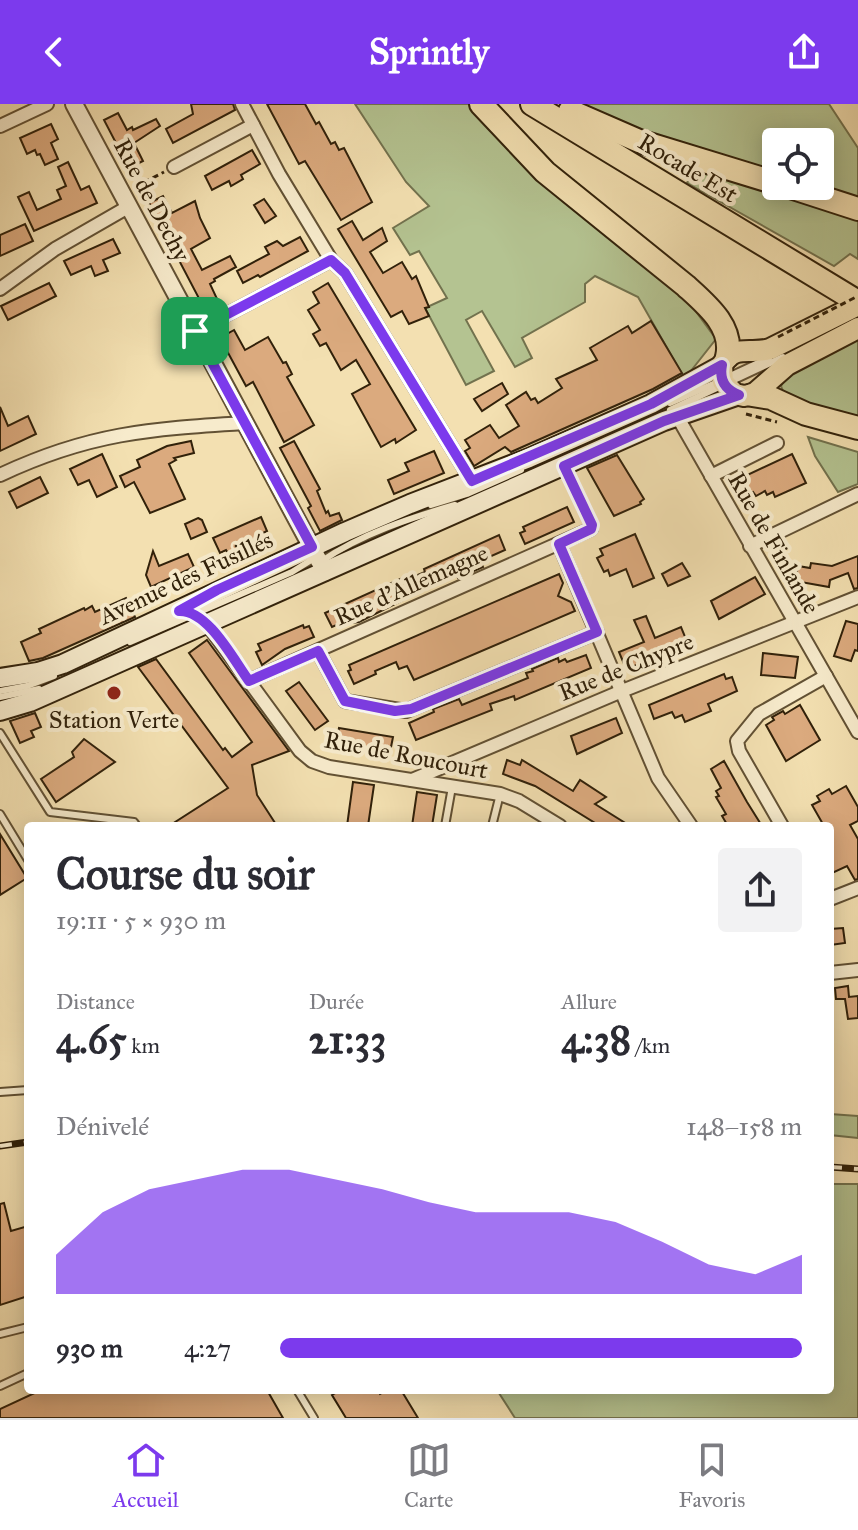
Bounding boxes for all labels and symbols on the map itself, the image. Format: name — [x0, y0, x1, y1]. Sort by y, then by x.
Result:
street label: Rocade Est — [633, 127, 744, 210]
street label: Rue de Dechy — [107, 133, 197, 267]
pin — [161, 297, 229, 365]
street label: Rue de Finlande — [721, 467, 827, 619]
street label: Avenue des Fusillés — [93, 525, 278, 632]
street label: Rue d'Allemagne — [329, 538, 493, 632]
street label: Rue de Chypre — [554, 626, 698, 708]
marker: Station Verte — [105, 684, 123, 702]
place label: Station Verte — [49, 705, 179, 735]
street label: Rue de Roucourt — [322, 724, 491, 786]

